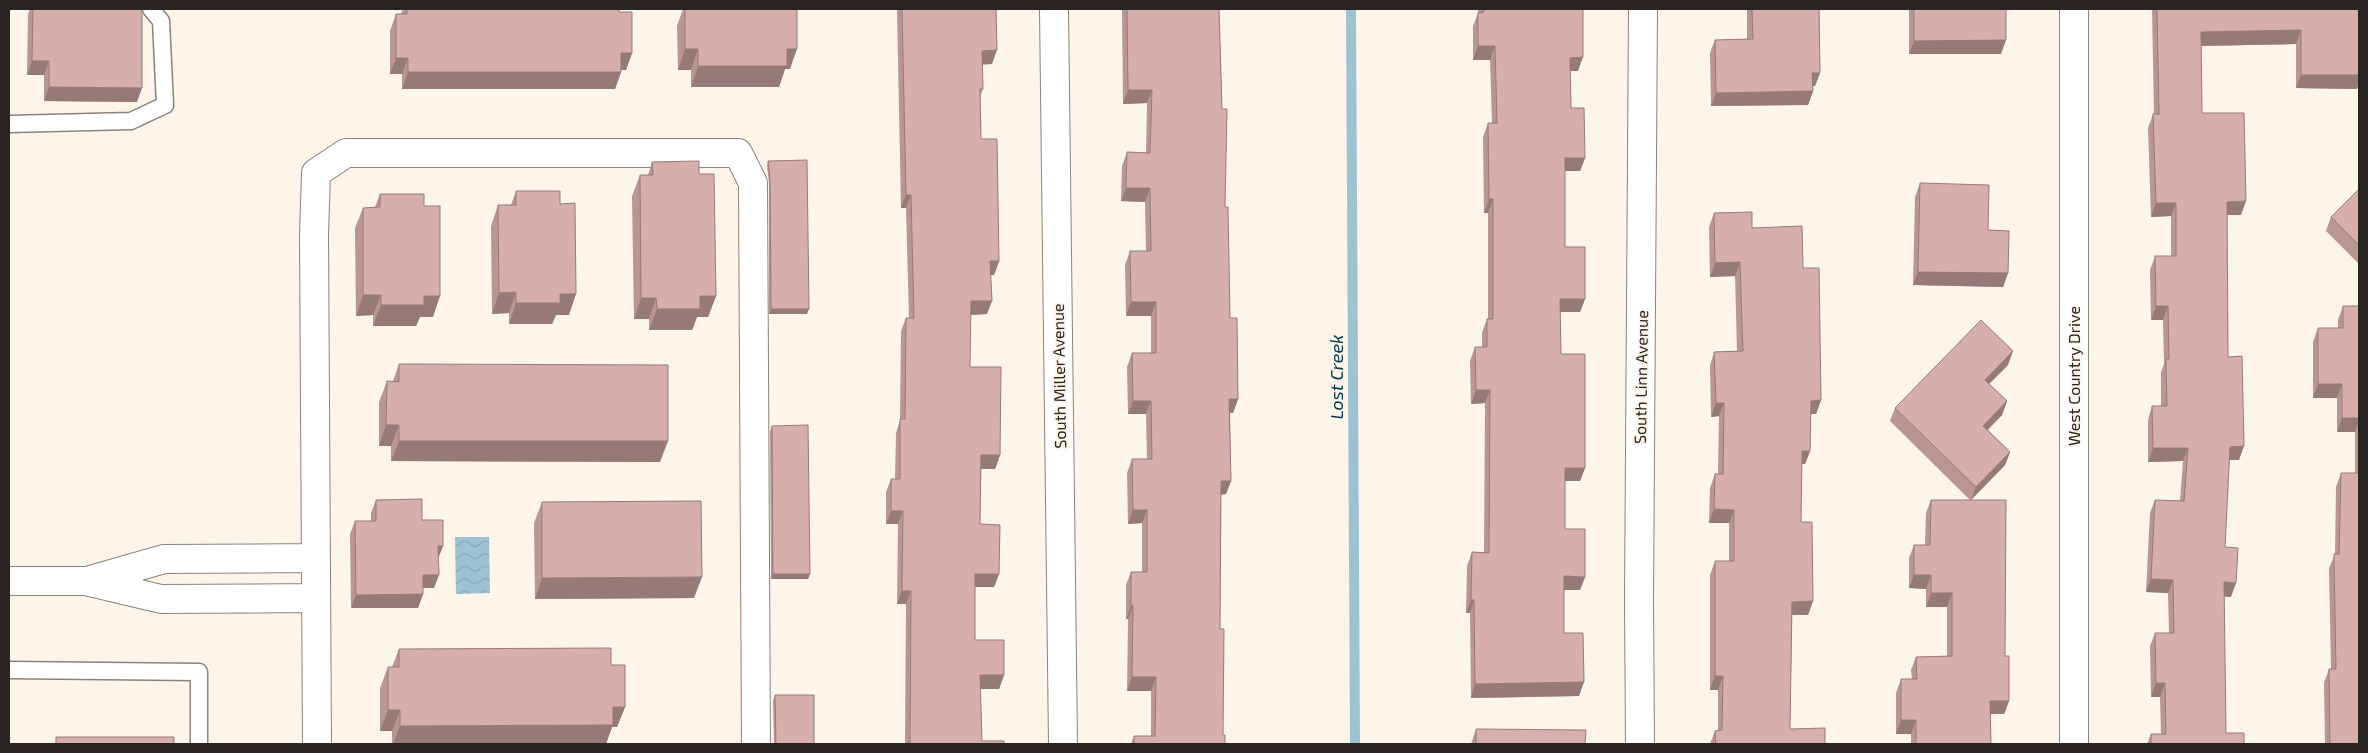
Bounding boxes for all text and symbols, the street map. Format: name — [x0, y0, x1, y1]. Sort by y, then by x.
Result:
street label: South Miller Avenue — [1048, 303, 1069, 449]
street label: West Country Drive — [2064, 306, 2083, 446]
street label: South Linn Avenue — [1630, 310, 1651, 444]
water label: Lost Creek — [1325, 335, 1347, 420]

